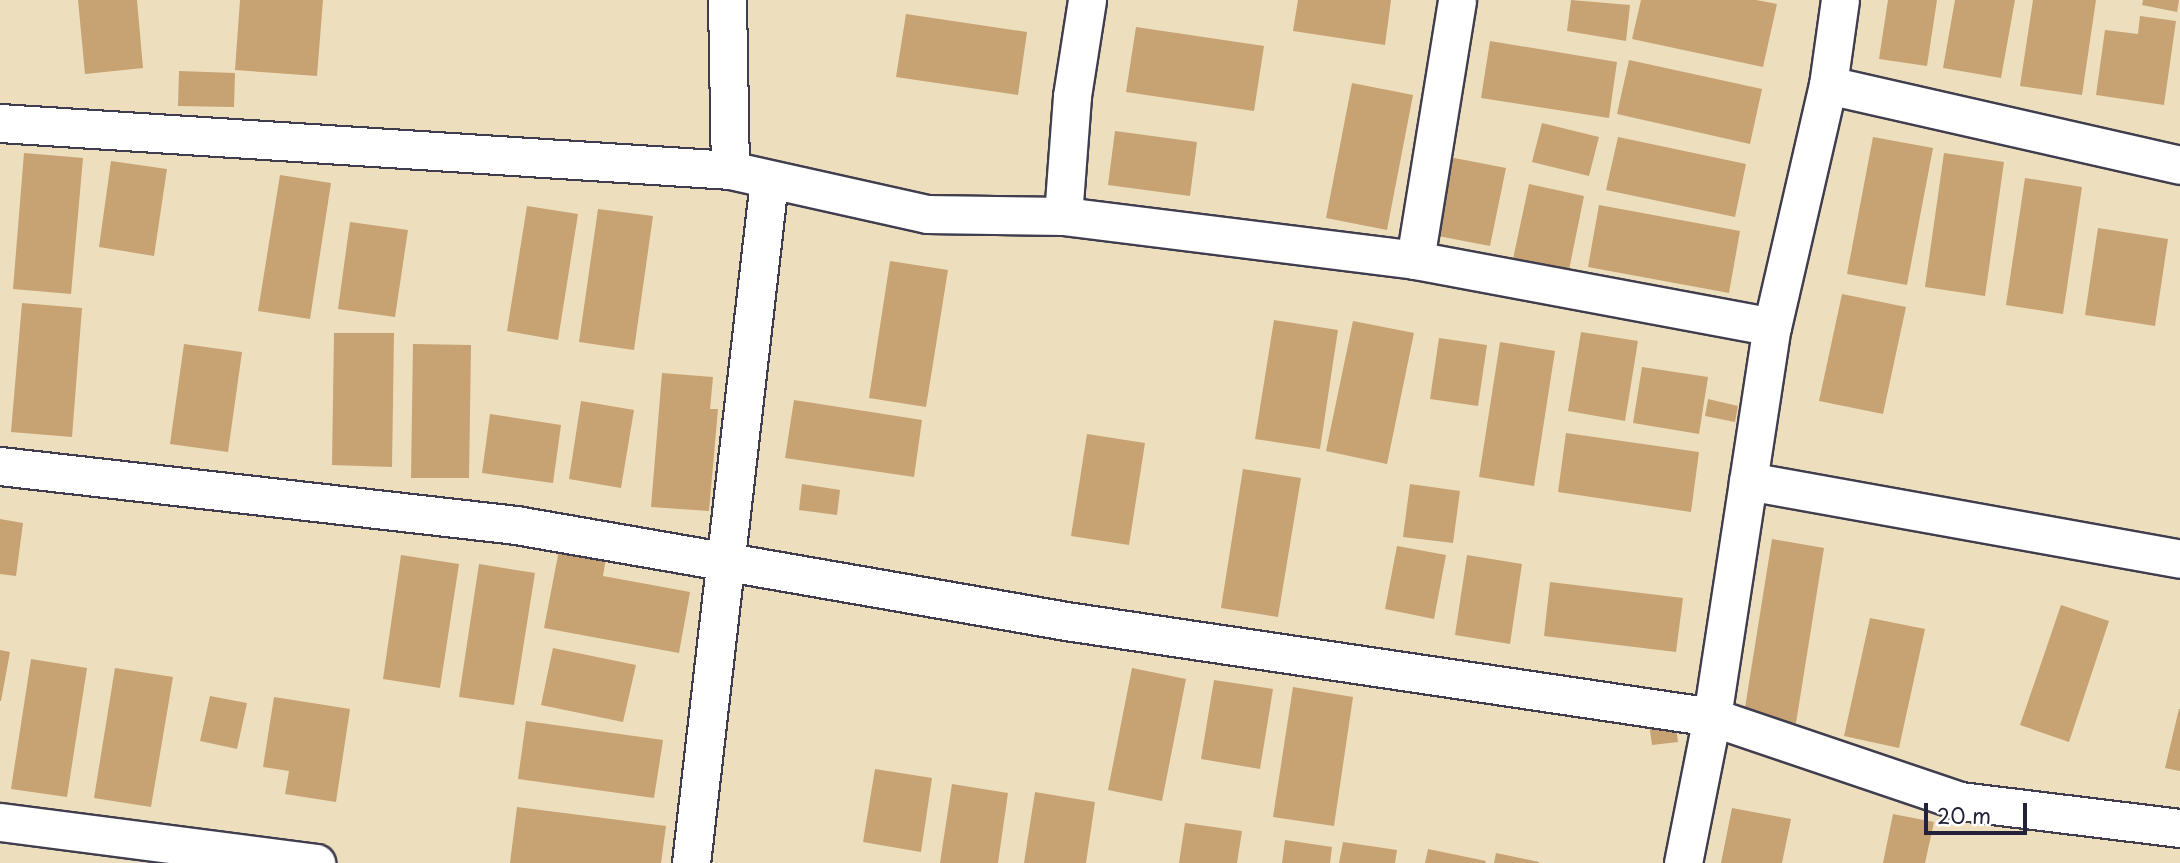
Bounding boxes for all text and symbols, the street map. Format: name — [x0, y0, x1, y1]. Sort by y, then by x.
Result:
scale bar — [1928, 790, 2031, 834]
text: 20 m — [1937, 799, 1991, 831]

